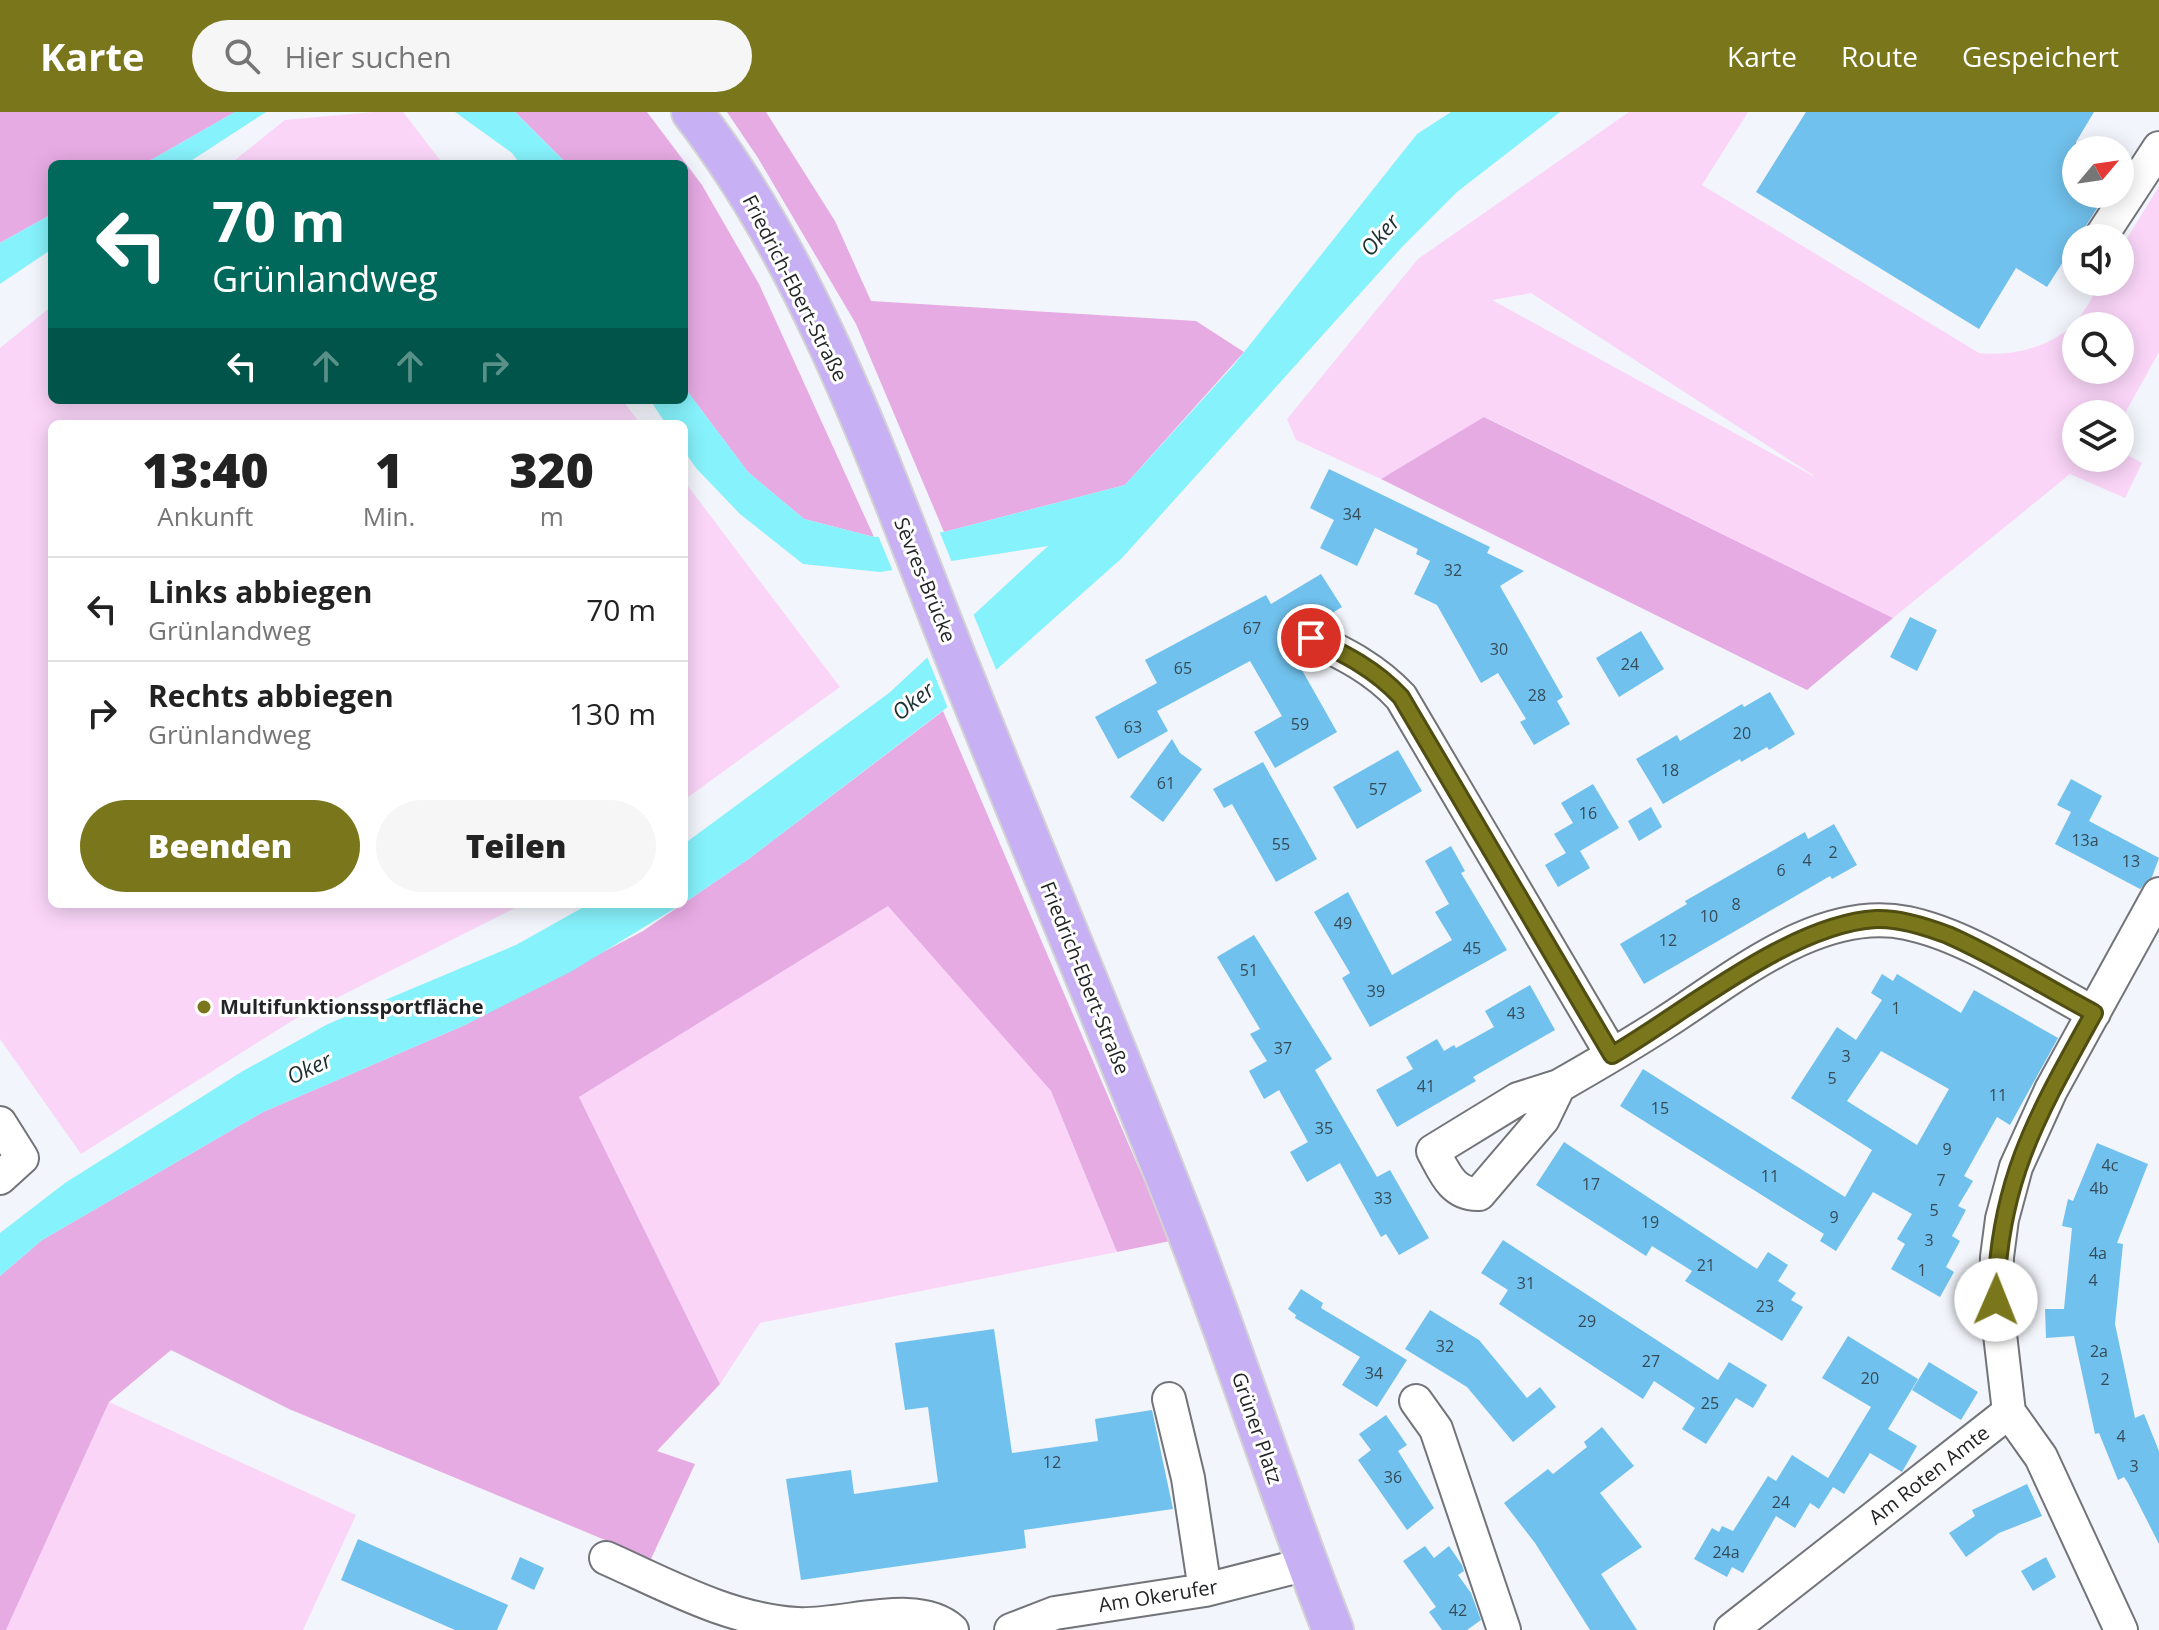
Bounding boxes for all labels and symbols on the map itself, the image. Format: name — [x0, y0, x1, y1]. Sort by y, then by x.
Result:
north arrow — [2062, 136, 2134, 208]
street label: Friedrich-Ebert-Straße — [737, 190, 854, 386]
water label: Oker — [1353, 206, 1407, 262]
house number: 34 — [1343, 503, 1361, 525]
street label: Sèvres-Brücke — [888, 513, 963, 646]
house number: 32 — [1444, 559, 1462, 581]
pin — [1277, 604, 1345, 672]
house number: 67 — [1243, 617, 1261, 639]
house number: 30 — [1490, 638, 1508, 660]
house number: 24 — [1621, 653, 1639, 675]
house number: 65 — [1174, 657, 1192, 679]
water label: Oker — [885, 673, 941, 726]
house number: 28 — [1528, 684, 1546, 706]
house number: 59 — [1291, 713, 1309, 735]
house number: 63 — [1124, 716, 1142, 738]
house number: 20 — [1733, 722, 1751, 744]
house number: 18 — [1661, 759, 1679, 781]
house number: 61 — [1157, 772, 1175, 794]
house number: 57 — [1369, 778, 1387, 800]
house number: 16 — [1579, 802, 1597, 824]
house number: 13a — [2071, 829, 2099, 851]
house number: 55 — [1272, 833, 1290, 855]
house number: 2 — [1828, 841, 1838, 863]
house number: 4 — [1802, 849, 1812, 871]
house number: 13 — [2122, 850, 2140, 872]
house number: 6 — [1776, 859, 1786, 881]
street label: Friedrich-Ebert-Straße — [1034, 877, 1137, 1078]
house number: 8 — [1731, 893, 1741, 915]
house number: 10 — [1700, 905, 1718, 927]
house number: 49 — [1334, 912, 1352, 934]
house number: 12 — [1659, 929, 1677, 951]
house number: 45 — [1463, 937, 1481, 959]
house number: 51 — [1240, 959, 1258, 981]
house number: 39 — [1367, 980, 1385, 1002]
place label: Multifunktionssportfläche — [220, 993, 484, 1020]
house number: 1 — [1891, 997, 1901, 1019]
marker: Multifunktionssportfläche — [195, 998, 213, 1016]
house number: 43 — [1507, 1002, 1525, 1024]
house number: 37 — [1274, 1037, 1292, 1059]
water label: Oker — [281, 1043, 337, 1090]
house number: 3 — [1841, 1045, 1851, 1067]
house number: 5 — [1827, 1067, 1837, 1089]
house number: 41 — [1417, 1075, 1435, 1097]
house number: 11 — [1989, 1084, 2007, 1106]
house number: 15 — [1651, 1097, 1669, 1119]
house number: 35 — [1315, 1117, 1333, 1139]
house number: 9 — [1942, 1138, 1952, 1160]
house number: 4c — [2102, 1154, 2119, 1176]
house number: 11 — [1761, 1165, 1779, 1187]
house number: 7 — [1936, 1169, 1946, 1191]
house number: 17 — [1582, 1173, 1600, 1195]
house number: 4b — [2090, 1177, 2108, 1199]
house number: 33 — [1374, 1187, 1392, 1209]
house number: 5 — [1929, 1199, 1939, 1221]
house number: 9 — [1829, 1206, 1839, 1228]
house number: 19 — [1641, 1211, 1659, 1233]
house number: 3 — [1924, 1229, 1934, 1251]
house number: 4a — [2089, 1242, 2107, 1264]
house number: 21 — [1697, 1254, 1715, 1276]
position arrow — [1954, 1258, 2038, 1342]
house number: 1 — [1917, 1259, 1927, 1281]
house number: 4 — [2088, 1269, 2098, 1291]
house number: 31 — [1517, 1272, 1535, 1294]
house number: 23 — [1756, 1295, 1774, 1317]
house number: 29 — [1578, 1310, 1596, 1332]
house number: 32 — [1436, 1335, 1454, 1357]
house number: 2a — [2090, 1340, 2108, 1362]
house number: 27 — [1642, 1350, 1660, 1372]
house number: 34 — [1365, 1362, 1383, 1384]
house number: 20 — [1861, 1367, 1879, 1389]
street label: Grüner Platz — [1226, 1368, 1289, 1487]
house number: 2 — [2100, 1368, 2110, 1390]
house number: 25 — [1701, 1392, 1719, 1414]
street label: Am Roten Amte — [1863, 1419, 1995, 1530]
house number: 4 — [2116, 1425, 2126, 1447]
house number: 12 — [1043, 1451, 1061, 1473]
house number: 3 — [2129, 1455, 2139, 1477]
house number: 36 — [1384, 1466, 1402, 1488]
house number: 24 — [1772, 1491, 1790, 1513]
house number: 24a — [1712, 1541, 1740, 1563]
street label: Am Okerufer — [1096, 1573, 1219, 1618]
house number: 42 — [1449, 1599, 1467, 1621]

